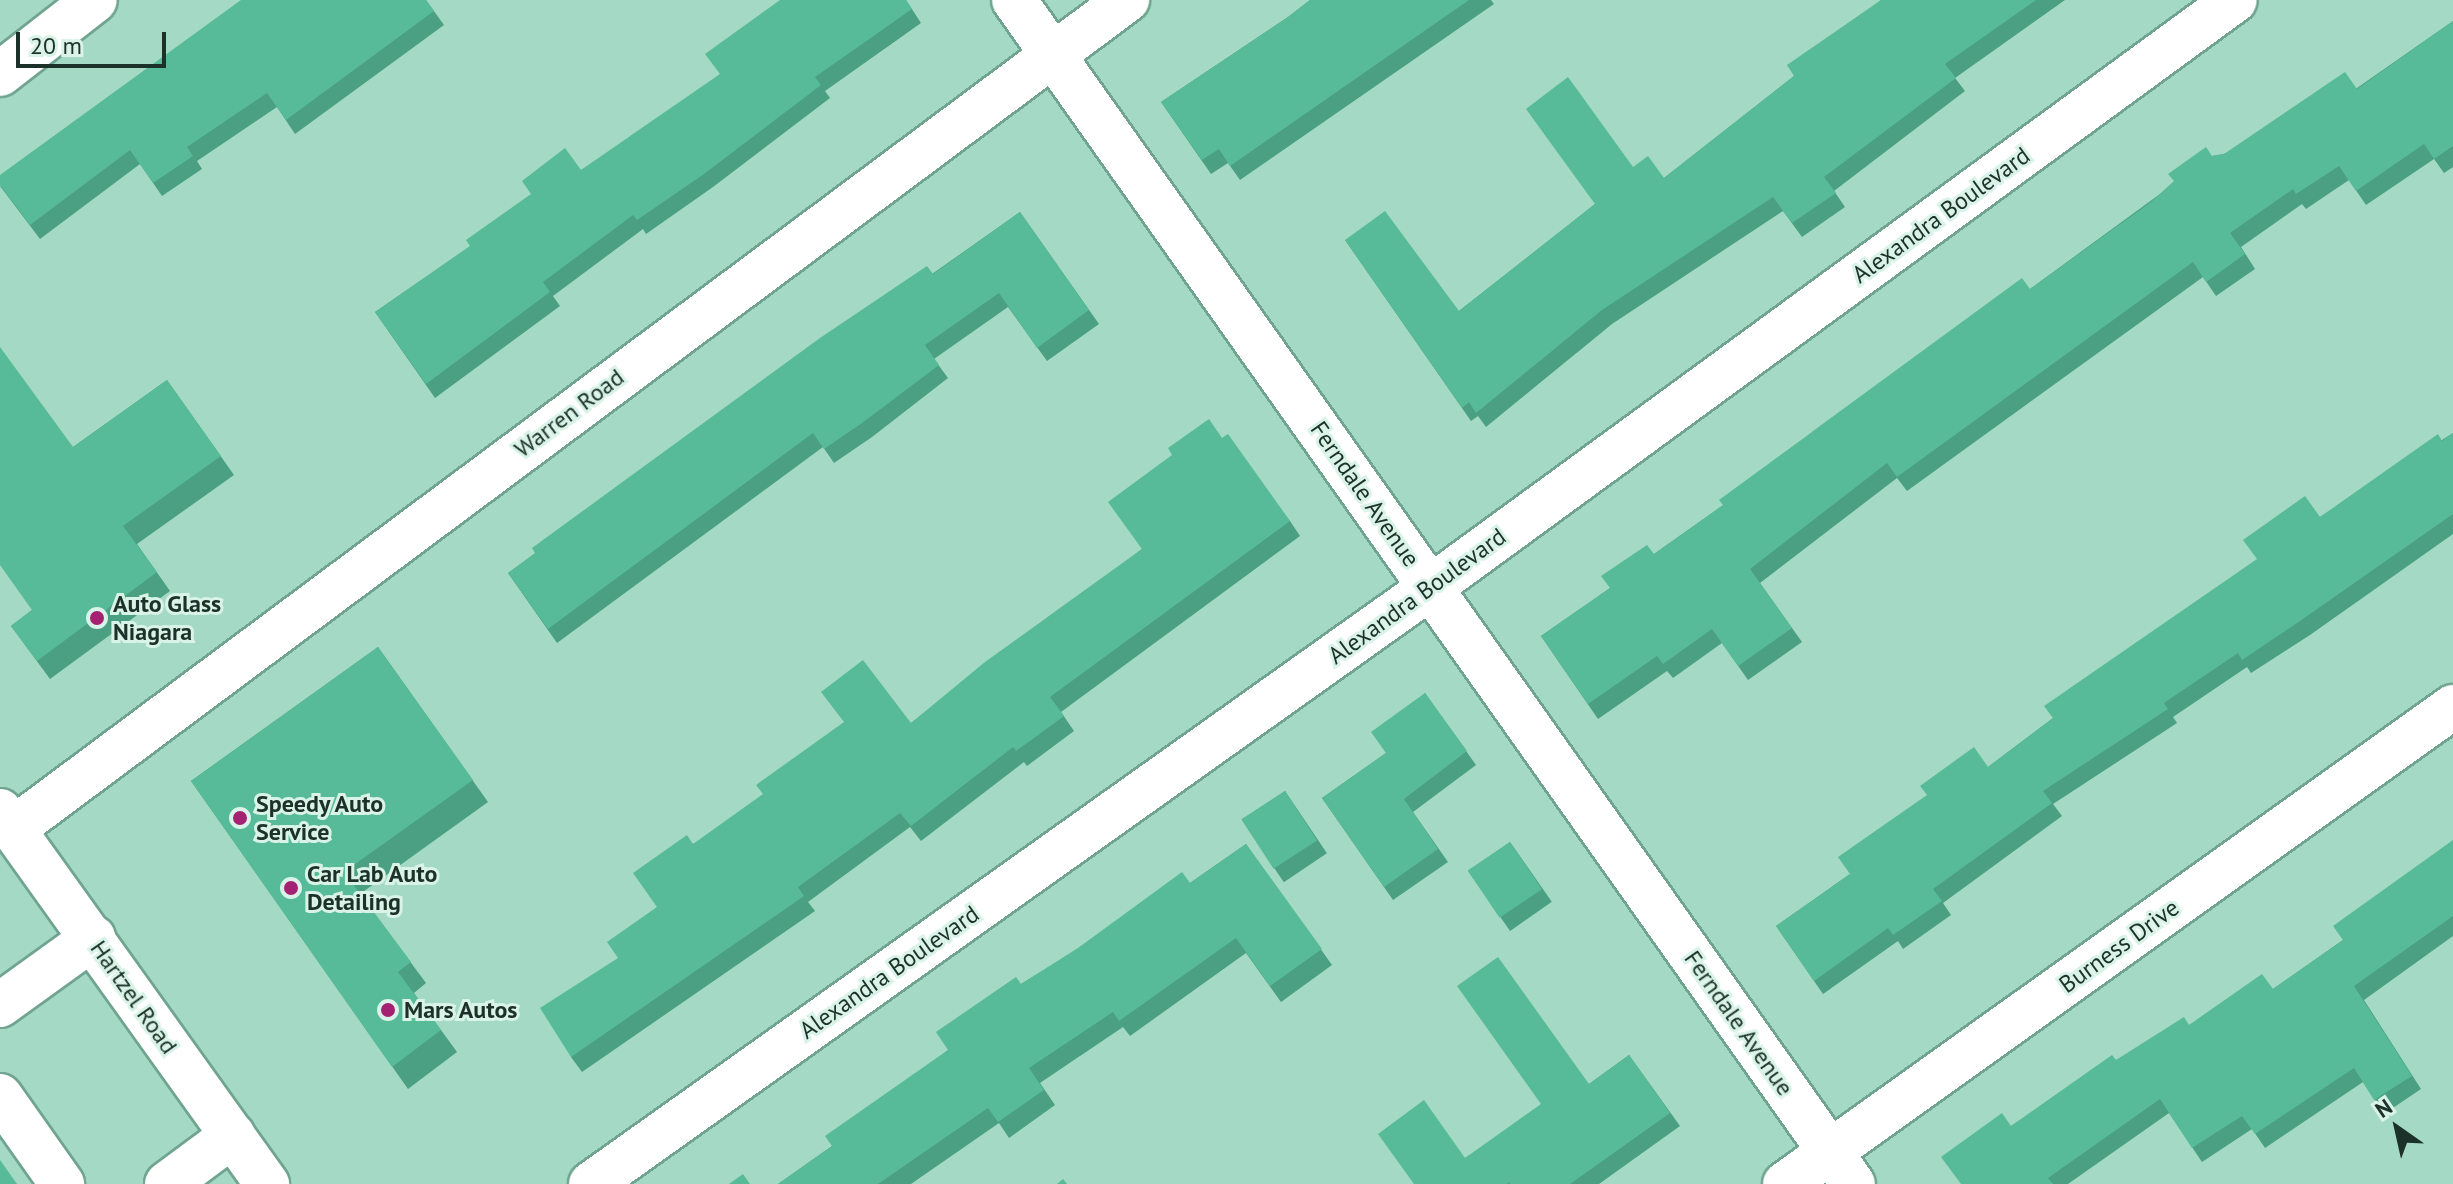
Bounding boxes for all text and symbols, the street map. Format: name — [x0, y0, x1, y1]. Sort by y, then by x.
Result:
scale bar — [20, 16, 170, 66]
text: 20 m — [30, 30, 82, 61]
street label: Alexandra Boulevard — [1847, 141, 2035, 289]
street label: Warren Road — [509, 362, 629, 464]
street label: Ferndale Avenue — [1304, 416, 1426, 572]
street label: Alexandra Boulevard — [1323, 522, 1511, 670]
place label: Auto Glass Niagara — [113, 590, 221, 646]
marker: Auto Glass Niagara — [88, 609, 106, 627]
place label: Speedy Auto Service — [256, 790, 385, 846]
marker: Speedy Auto Service — [231, 809, 249, 827]
place label: Car Lab Auto Detailing — [307, 860, 438, 916]
marker: Car Lab Auto Detailing — [282, 879, 300, 897]
street label: Burness Drive — [2054, 893, 2184, 999]
street label: Alexandra Boulevard — [794, 899, 984, 1045]
street label: Hartzel Road — [84, 935, 184, 1059]
street label: Ferndale Avenue — [1678, 945, 1800, 1101]
place label: Mars Autos — [404, 996, 518, 1024]
marker: Mars Autos — [379, 1001, 397, 1019]
north arrow — [2357, 1088, 2437, 1168]
text: N — [2370, 1092, 2397, 1124]

